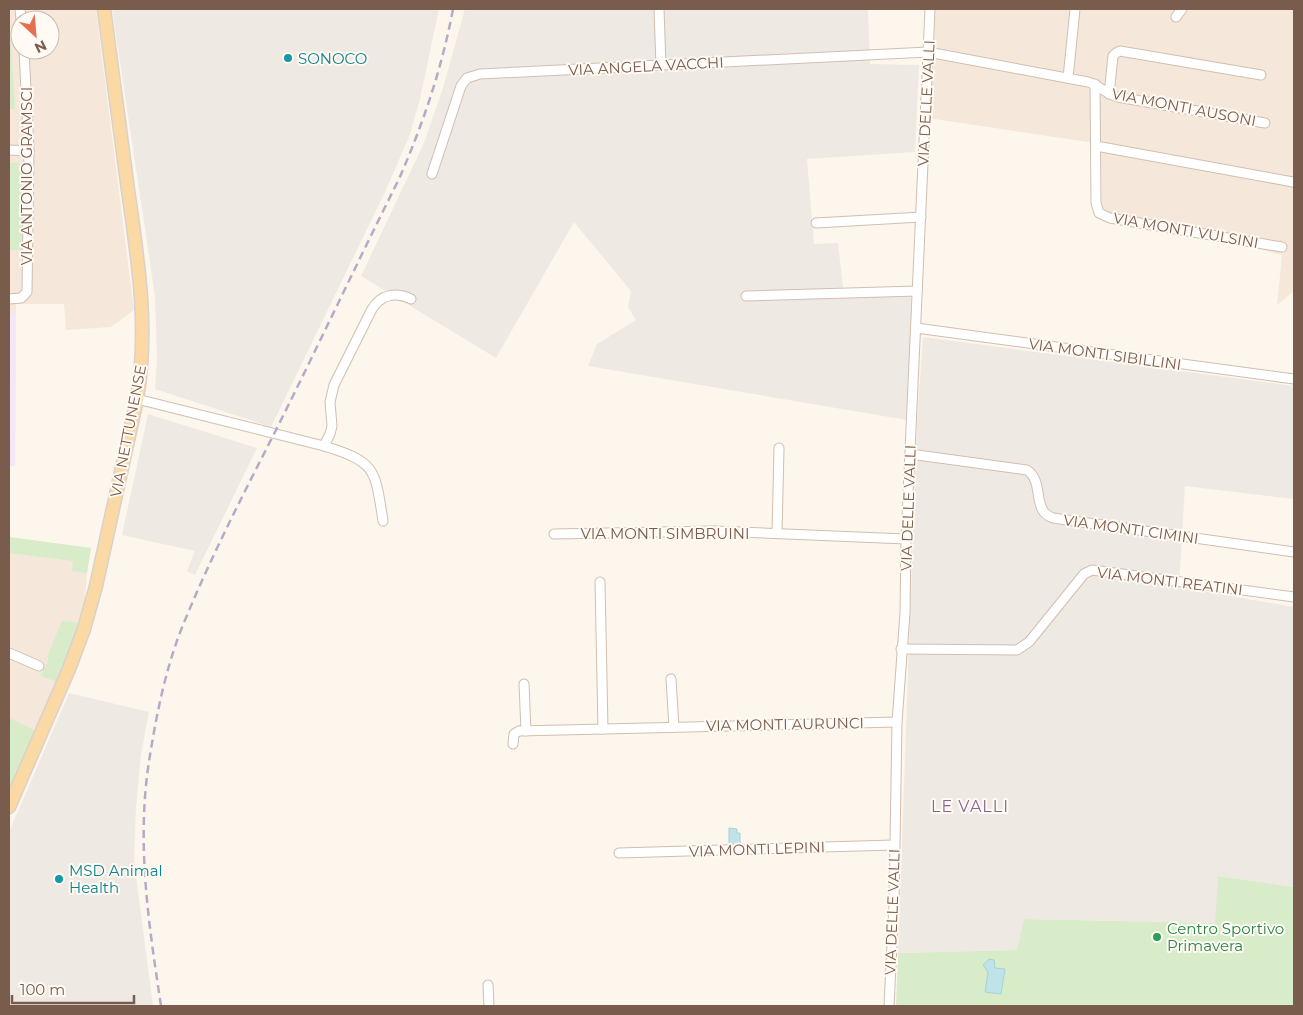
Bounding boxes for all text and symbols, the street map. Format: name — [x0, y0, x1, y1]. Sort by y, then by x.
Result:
north arrow — [10, 10, 60, 60]
text: N — [32, 36, 50, 57]
street label: VIA DELLE VALLI — [913, 39, 939, 167]
place label: SONOCO — [298, 49, 367, 68]
marker: SONOCO — [282, 52, 294, 64]
street label: VIA ANGELA VACCHI — [568, 52, 724, 80]
street label: VIA MONTI AUSONI — [1110, 84, 1258, 130]
street label: VIA ANTONIO GRAMSCI — [17, 87, 36, 265]
street label: VIA MONTI VULSINI — [1112, 208, 1260, 252]
street label: VIA MONTI SIBILLINI — [1027, 334, 1183, 374]
street label: VIA NETTUNENSE — [106, 363, 150, 499]
street label: VIA DELLE VALLI — [896, 445, 920, 571]
street label: VIA MONTI CIMINI — [1062, 510, 1200, 548]
street label: VIA MONTI SIMBRUINI — [580, 524, 750, 543]
street label: VIA MONTI REATINI — [1096, 563, 1244, 599]
street label: VIA MONTI AURUNCI — [706, 713, 864, 735]
district label: LE VALLI — [931, 797, 1009, 816]
street label: VIA MONTI LEPINI — [689, 837, 825, 861]
street label: VIA DELLE VALLI — [880, 849, 904, 975]
place label: MSD Animal Health — [69, 861, 163, 897]
marker: MSD Animal Health — [53, 873, 65, 885]
place label: Centro Sportivo Primavera — [1167, 919, 1284, 955]
marker: Centro Sportivo Primavera — [1151, 931, 1163, 943]
scale bar — [12, 972, 135, 1004]
text: 100 m — [20, 980, 65, 999]

